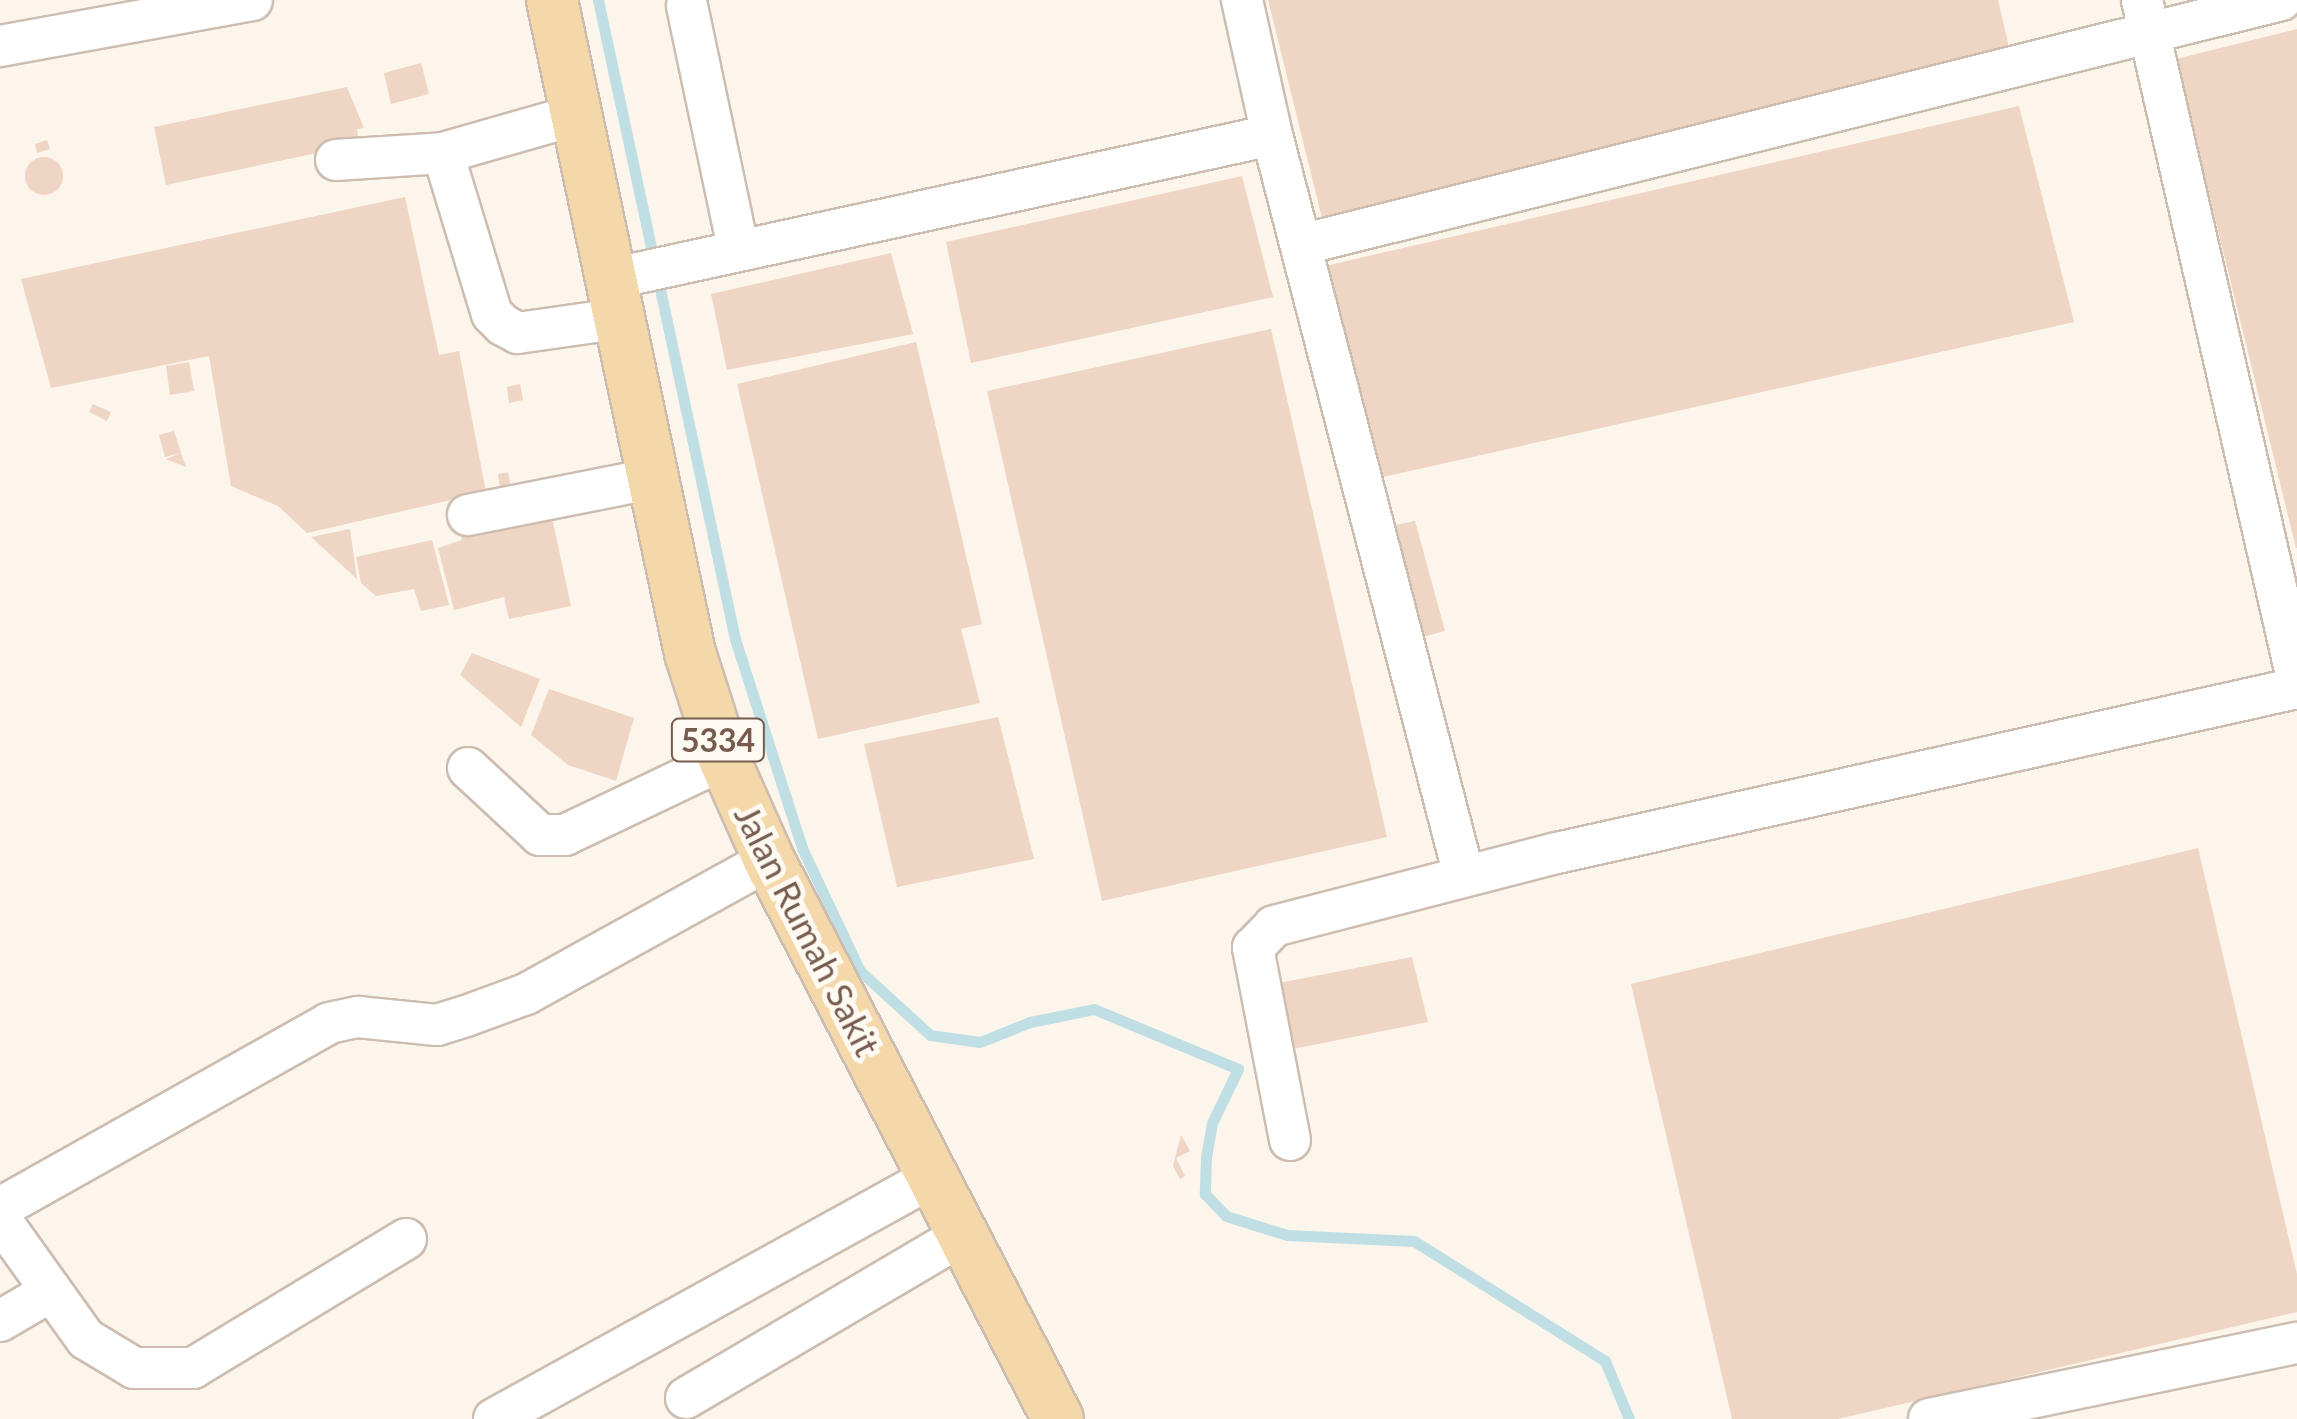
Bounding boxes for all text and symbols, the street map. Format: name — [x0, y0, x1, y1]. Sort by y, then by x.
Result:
road number: 5334 — [670, 713, 766, 767]
street label: Jalan Rumah Sakit — [727, 798, 889, 1062]

